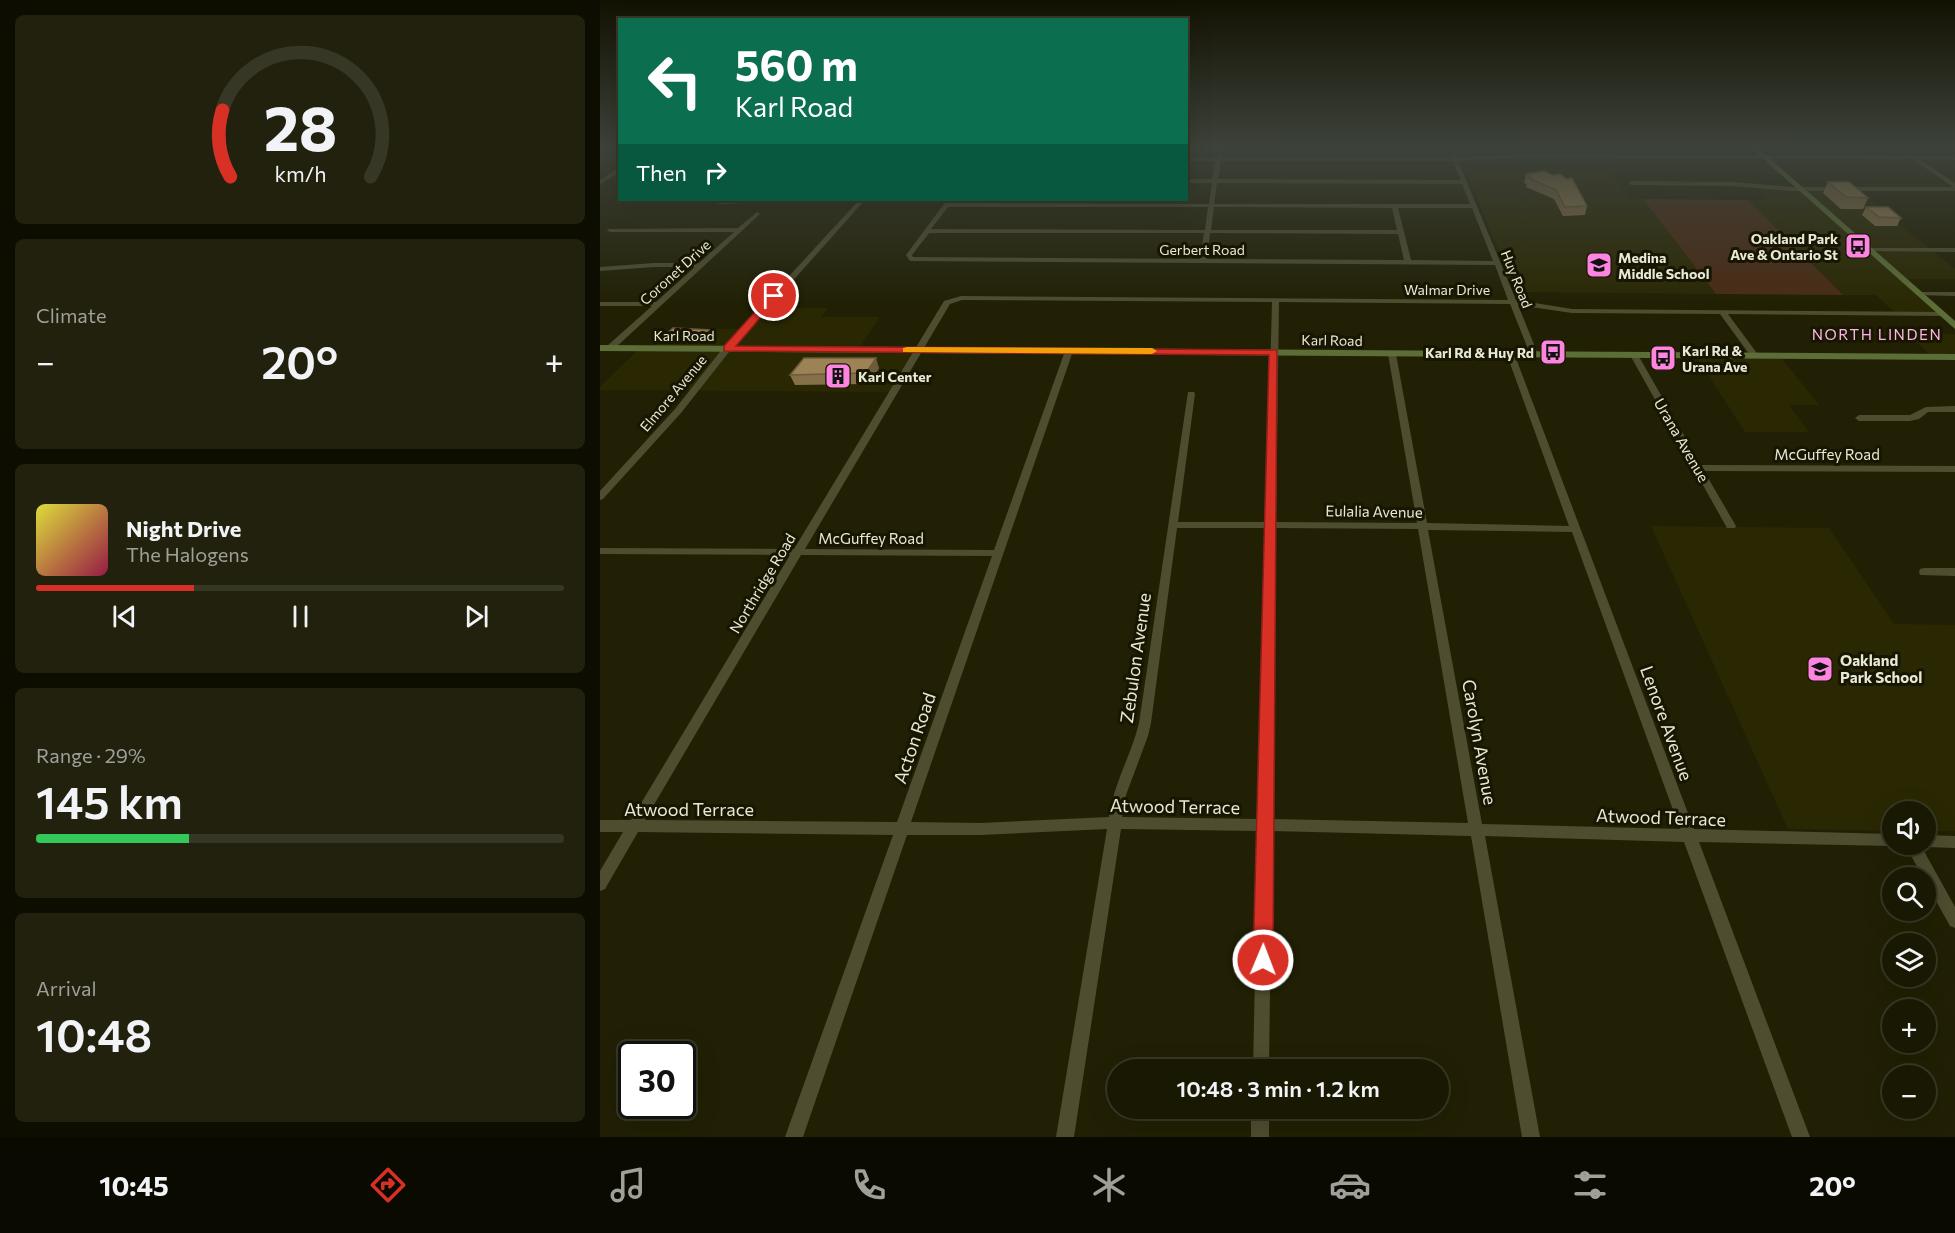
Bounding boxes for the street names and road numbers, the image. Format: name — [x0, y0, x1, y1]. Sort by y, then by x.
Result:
street label: Coronet Drive — [636, 236, 714, 308]
street label: Gerbert Road — [1159, 241, 1245, 258]
street label: Huy Road — [1498, 248, 1536, 310]
street label: Walmar Drive — [1404, 281, 1490, 298]
street label: Karl Road — [653, 327, 715, 344]
street label: Karl Road — [1301, 331, 1363, 349]
street label: Elmore Avenue — [636, 351, 710, 435]
street label: Urana Avenue — [1651, 395, 1713, 485]
street label: McGuffey Road — [1774, 445, 1880, 463]
street label: Eulalia Avenue — [1325, 501, 1423, 521]
street label: McGuffey Road — [818, 529, 924, 547]
street label: Northridge Road — [725, 530, 799, 636]
street label: Zebulon Avenue — [1115, 591, 1155, 725]
street label: Lenore Avenue — [1636, 663, 1698, 783]
street label: Carolyn Avenue — [1458, 678, 1502, 806]
street label: Acton Road — [888, 690, 940, 786]
street label: Atwood Terrace — [1110, 794, 1240, 818]
street label: Atwood Terrace — [624, 798, 754, 820]
street label: Atwood Terrace — [1596, 804, 1726, 830]

